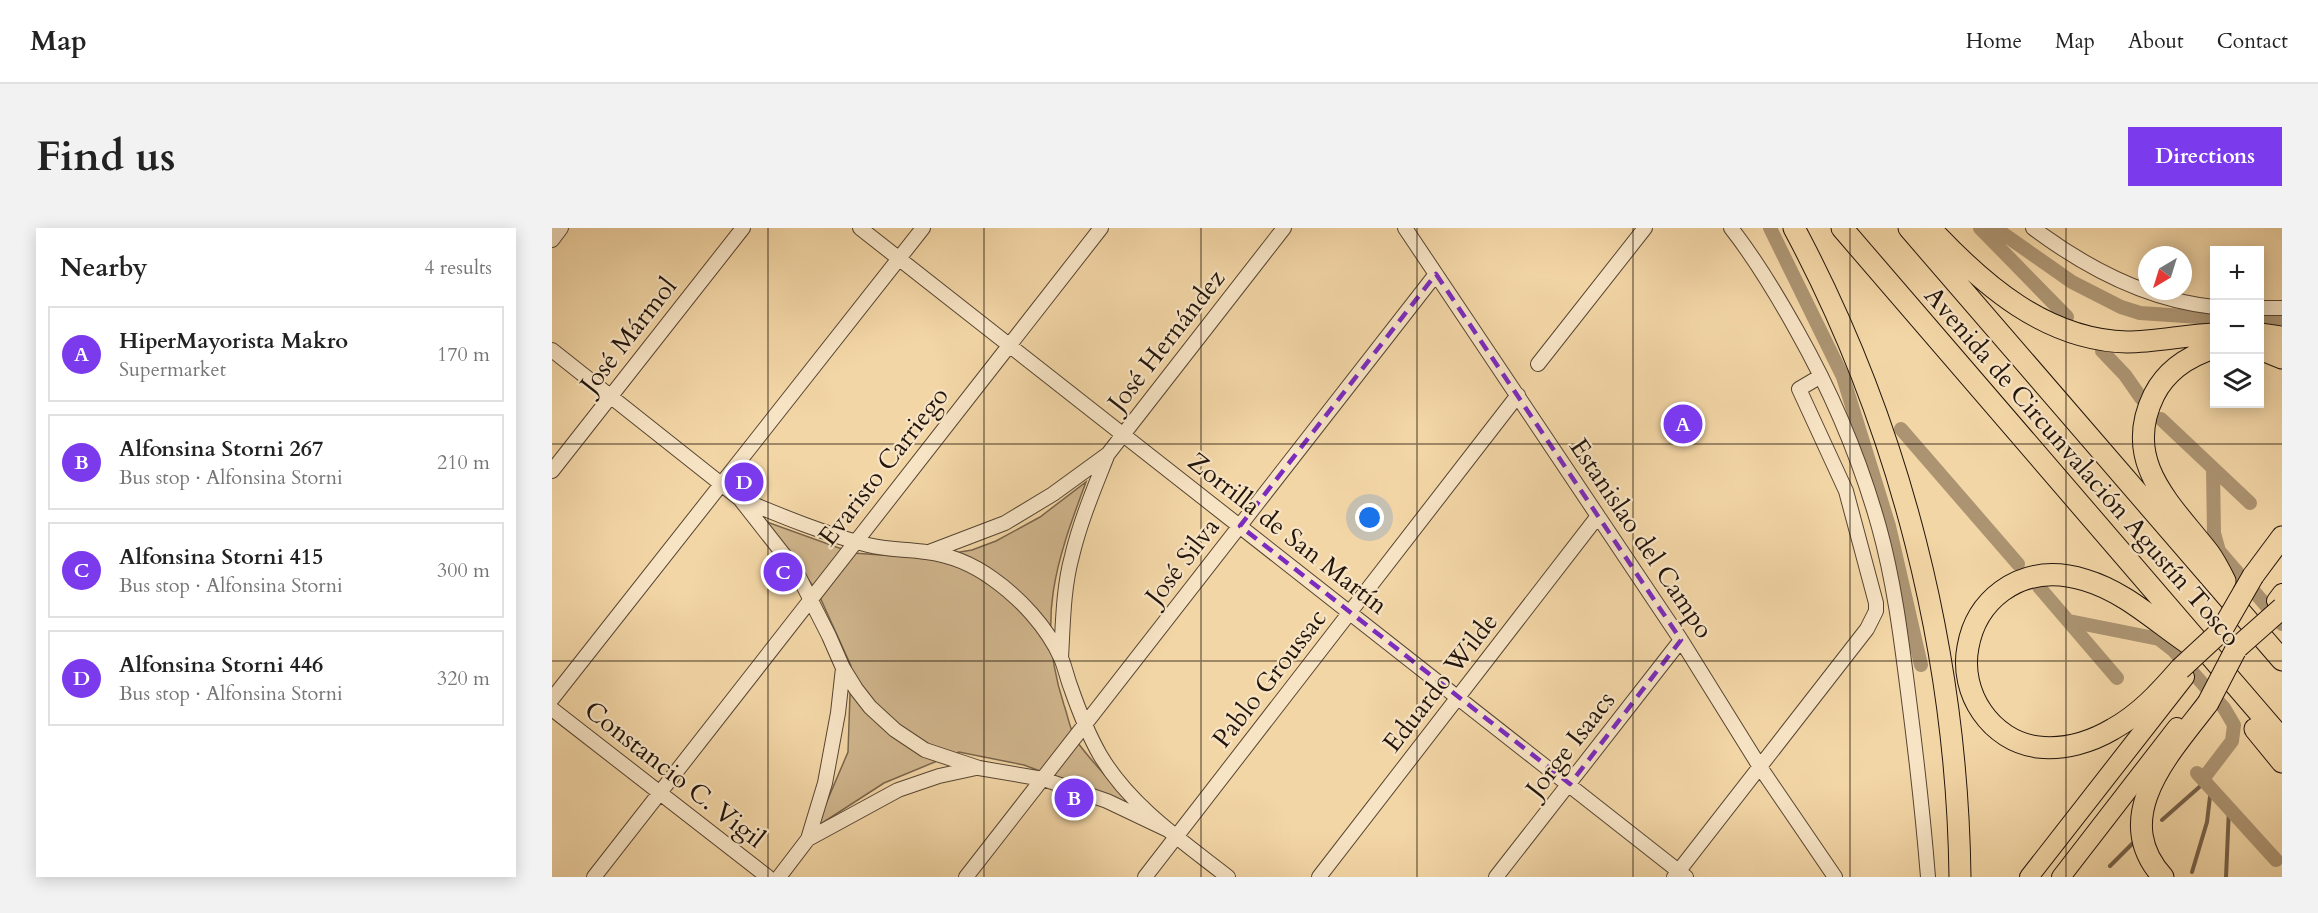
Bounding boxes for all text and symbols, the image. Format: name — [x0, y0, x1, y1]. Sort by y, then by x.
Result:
text: Map — [30, 22, 87, 60]
text: Home — [1966, 27, 2022, 56]
text: Map — [2055, 27, 2095, 56]
text: About — [2128, 27, 2184, 56]
text: Contact — [2217, 27, 2288, 56]
button: Directions — [2128, 127, 2282, 186]
text: Find us — [36, 128, 176, 185]
north arrow — [2138, 246, 2192, 300]
map controls — [2210, 246, 2264, 408]
button: + — [2210, 246, 2264, 300]
text: Nearby — [60, 250, 148, 285]
text: 4 results — [424, 254, 492, 281]
street label: José Hernández — [1097, 262, 1233, 422]
street label: José Mármol — [570, 270, 685, 404]
street label: Avenida de Circunvalación Agustín Tosco — [1917, 279, 2249, 654]
button: − — [2210, 300, 2264, 354]
text: HiperMayorista Makro — [119, 326, 348, 356]
text: A — [74, 341, 89, 368]
text: 170 m — [437, 341, 490, 368]
button: layers — [2210, 354, 2264, 408]
text: Supermarket — [119, 356, 226, 383]
street label: Evaristo Carriego — [810, 379, 957, 553]
pin: A — [1664, 402, 1702, 446]
street label: Estanislao del Campo — [1562, 431, 1722, 645]
text: Alfonsina Storni 267 — [119, 434, 323, 464]
street label: Zorrilla de San Martín — [1181, 444, 1395, 623]
text: B — [74, 449, 89, 476]
text: 210 m — [437, 449, 490, 476]
pin: D — [724, 460, 764, 504]
text: Bus stop · Alfonsina Storni — [119, 464, 343, 491]
your location — [1355, 503, 1384, 532]
street label: José Silva — [1135, 510, 1227, 615]
text: Alfonsina Storni 415 — [119, 542, 323, 572]
pin: C — [764, 550, 802, 594]
text: C — [74, 557, 89, 584]
text: 300 m — [437, 557, 490, 584]
text: Bus stop · Alfonsina Storni — [119, 572, 343, 599]
street label: Pablo Groussac — [1204, 602, 1335, 755]
street label: Eduardo Wilde — [1375, 605, 1506, 759]
text: Alfonsina Storni 446 — [119, 650, 323, 680]
text: D — [73, 665, 90, 692]
text: 320 m — [437, 665, 490, 692]
text: Bus stop · Alfonsina Storni — [119, 680, 343, 707]
street label: Jorge Isaacs — [1515, 684, 1623, 808]
street label: Constancio C. Vigil — [577, 693, 773, 856]
pin: B — [1054, 776, 1094, 820]

